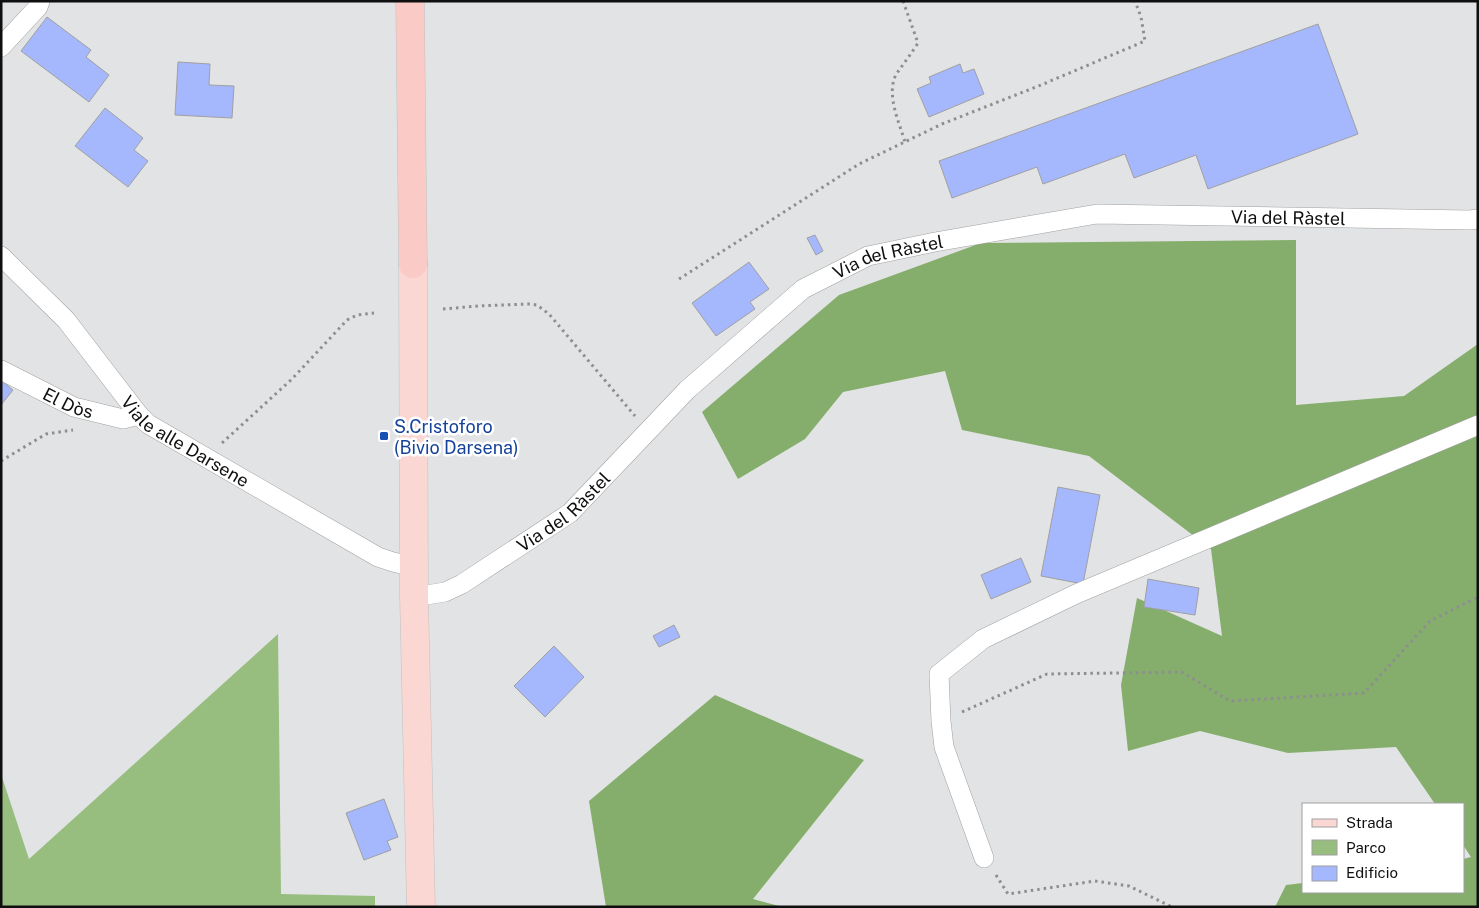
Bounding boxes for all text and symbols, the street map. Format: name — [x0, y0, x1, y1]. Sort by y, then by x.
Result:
street label: Via del Ràstel — [1231, 206, 1346, 228]
street label: Via del Ràstel — [829, 230, 945, 283]
street label: El Dòs — [40, 383, 95, 422]
street label: Viale alle Darsene — [117, 391, 253, 491]
place label: S.Cristoforo (Bivio Darsena) — [394, 416, 519, 458]
marker: S.Cristoforo (Bivio Darsena) — [378, 430, 390, 442]
street label: Via del Ràstel — [513, 467, 614, 556]
legend — [1302, 803, 1464, 893]
text: Strada — [1346, 814, 1393, 831]
text: Parco — [1346, 839, 1386, 856]
text: Edificio — [1346, 864, 1398, 881]

